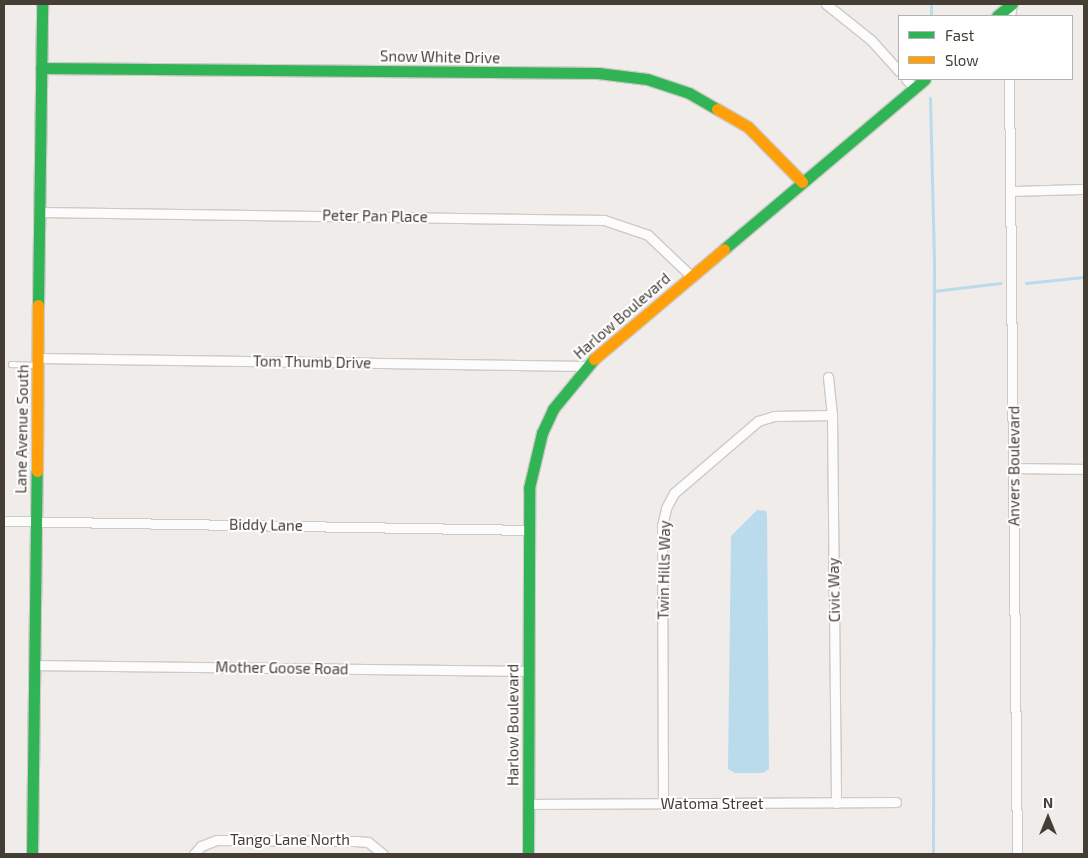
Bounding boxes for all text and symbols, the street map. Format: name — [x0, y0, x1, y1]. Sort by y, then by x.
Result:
legend — [898, 15, 1073, 80]
text: Fast — [945, 26, 974, 44]
street label: Snow White Drive — [380, 47, 500, 67]
text: Slow — [945, 51, 979, 69]
street label: Peter Pan Place — [322, 206, 428, 226]
street label: Harlow Boulevard — [570, 269, 674, 363]
street label: Tom Thumb Drive — [253, 352, 371, 372]
street label: Lane Avenue South — [12, 364, 32, 494]
street label: Anvers Boulevard — [1005, 406, 1023, 526]
street label: Biddy Lane — [229, 515, 303, 535]
street label: Twin Hills Way — [654, 520, 674, 620]
street label: Civic Way — [824, 557, 844, 623]
street label: Mother Goose Road — [215, 658, 349, 678]
street label: Harlow Boulevard — [504, 664, 522, 786]
north arrow — [1023, 793, 1073, 843]
text: N — [1043, 794, 1053, 811]
street label: Watoma Street — [661, 795, 763, 813]
street label: Tango Lane North — [230, 831, 350, 849]

